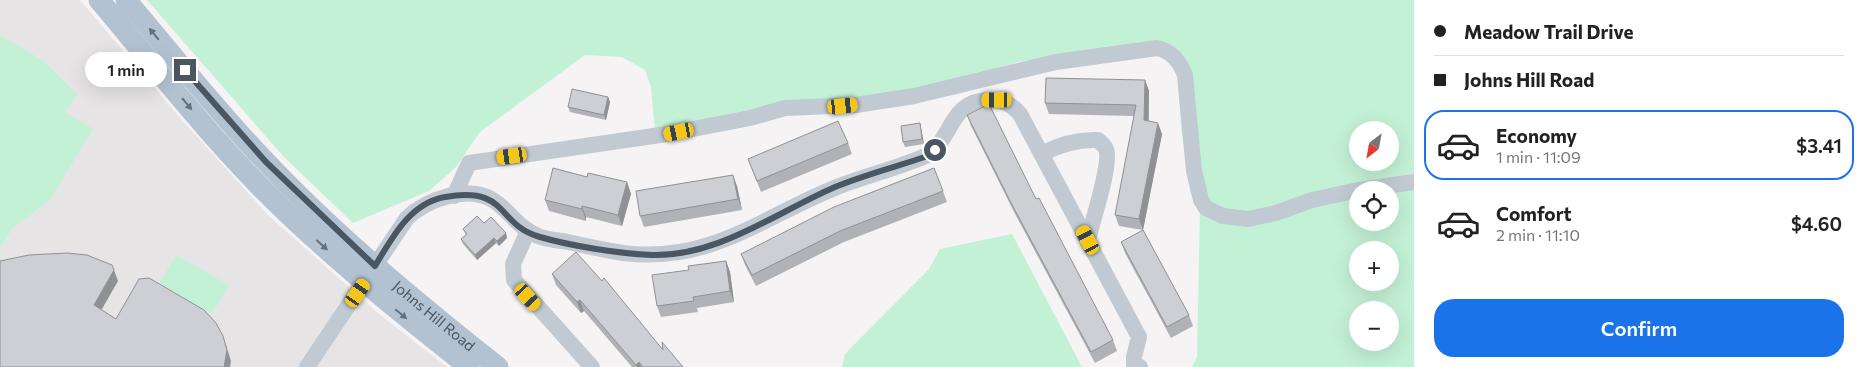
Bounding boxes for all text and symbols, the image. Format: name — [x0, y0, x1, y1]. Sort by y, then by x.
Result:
text: Meadow Trail Drive — [1464, 20, 1634, 43]
one-way arrow — [149, 27, 160, 40]
callout: 1 min — [85, 52, 168, 88]
route end — [174, 59, 196, 81]
text: 1 min — [107, 60, 145, 79]
text: Johns Hill Road — [1464, 68, 1594, 91]
car — [982, 93, 1012, 108]
car — [827, 97, 858, 115]
one-way arrow — [181, 98, 192, 110]
north arrow — [1349, 121, 1399, 171]
map controls — [1349, 121, 1399, 351]
car — [662, 122, 695, 142]
icon: car — [1436, 123, 1481, 168]
text: Economy — [1496, 124, 1577, 147]
text: $3.41 — [1796, 134, 1842, 157]
route start — [924, 139, 946, 161]
car — [496, 146, 527, 166]
text: 1 min · 11:09 — [1496, 147, 1581, 166]
button: locate — [1349, 181, 1399, 231]
icon: car — [1436, 201, 1481, 246]
text: Comfort — [1496, 202, 1572, 225]
text: $4.60 — [1791, 212, 1842, 235]
car — [1074, 223, 1101, 257]
text: 2 min · 11:10 — [1496, 225, 1580, 244]
one-way arrow — [316, 239, 328, 251]
button: + — [1349, 241, 1399, 291]
car — [343, 276, 372, 310]
street label: Johns Hill Road — [390, 276, 479, 354]
car — [512, 281, 543, 313]
button: Confirm — [1434, 299, 1844, 357]
button: − — [1349, 301, 1399, 351]
one-way arrow — [395, 309, 408, 320]

